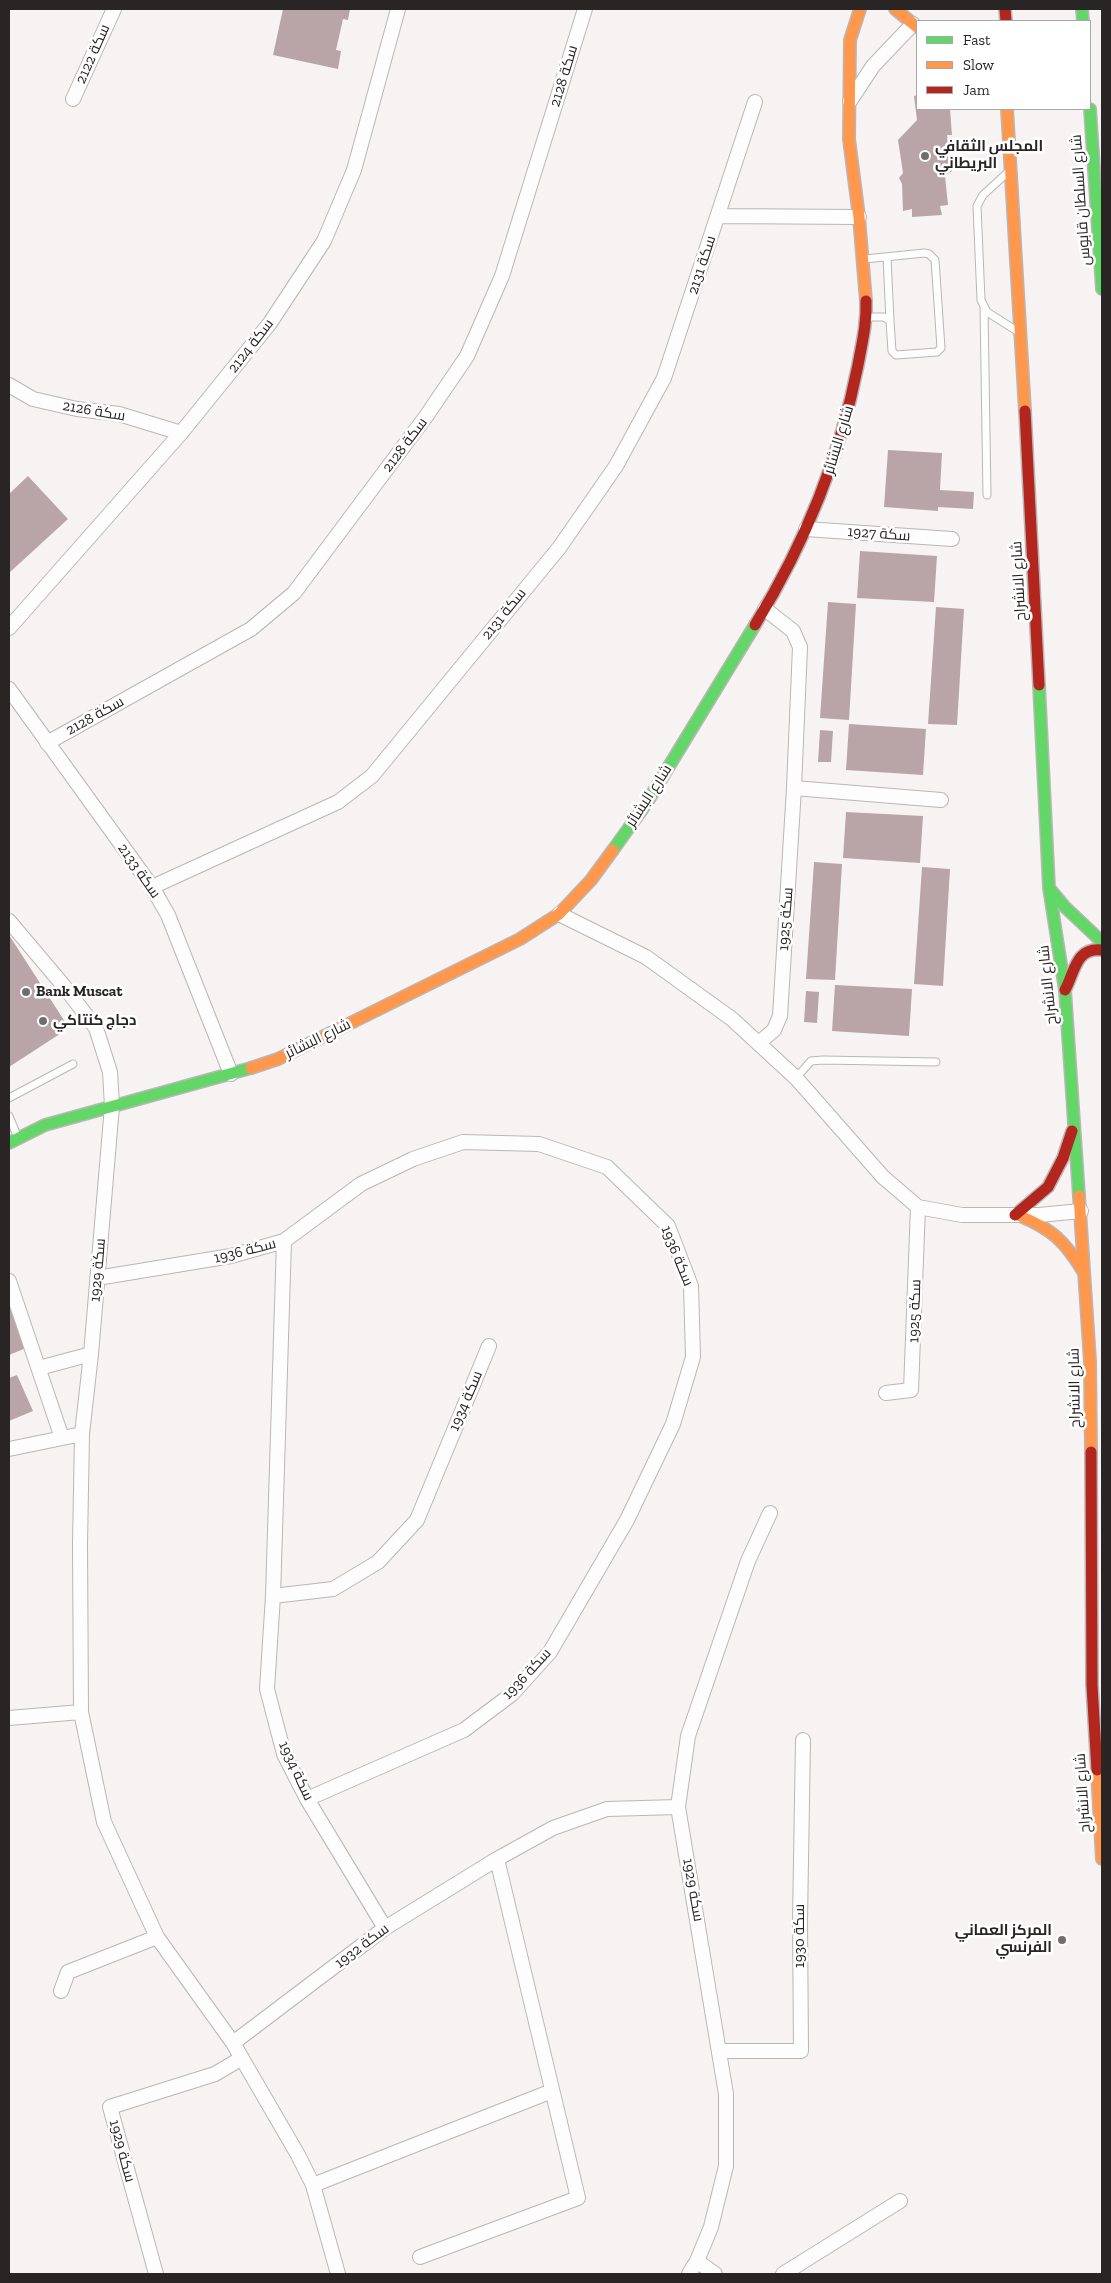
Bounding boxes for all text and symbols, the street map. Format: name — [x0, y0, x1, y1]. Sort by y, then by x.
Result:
legend — [916, 20, 1091, 110]
street label: سكة 2122 — [72, 21, 114, 87]
text: Fast — [963, 31, 991, 49]
street label: سكة 2128 — [546, 43, 582, 109]
text: Slow — [963, 56, 994, 74]
text: Jam — [963, 81, 990, 99]
street label: شارع السلطان قابوس — [1067, 134, 1095, 266]
place label: المجلس الثقافي البريطاني — [935, 138, 1043, 173]
marker: المجلس الثقافي البريطاني — [919, 150, 931, 162]
street label: سكة 2131 — [684, 233, 720, 297]
street label: سكة 2124 — [224, 315, 278, 377]
street label: سكة 2126 — [61, 397, 127, 425]
street label: شارع البشائر — [820, 403, 858, 477]
street label: سكة 2128 — [379, 414, 431, 476]
street label: سكة 1927 — [847, 523, 911, 545]
street label: شارع الانشراح — [1008, 541, 1030, 621]
street label: سكة 2131 — [478, 585, 530, 643]
street label: سكة 2128 — [63, 693, 127, 739]
street label: شارع البشائر — [622, 761, 676, 831]
street label: سكة 2133 — [114, 840, 164, 902]
street label: سكة 1925 — [775, 887, 797, 951]
street label: شارع الانشراح — [1035, 944, 1061, 1026]
place label: Bank Muscat — [36, 983, 122, 1001]
marker: Bank Muscat — [20, 986, 32, 998]
place label: دجاج كنتاكي — [53, 1012, 136, 1030]
marker: دجاج كنتاكي — [37, 1015, 49, 1027]
street label: شارع البشائر — [282, 1015, 354, 1063]
street label: سكة 1936 — [657, 1223, 697, 1289]
street label: سكة 1936 — [212, 1235, 278, 1267]
street label: سكة 1929 — [86, 1237, 110, 1303]
street label: سكة 1925 — [905, 1279, 925, 1343]
street label: شارع الانشراح — [1065, 1348, 1085, 1428]
street label: سكة 1934 — [445, 1368, 487, 1434]
street label: سكة 1936 — [499, 1645, 555, 1703]
street label: سكة 1934 — [274, 1738, 318, 1804]
street label: شارع الانشراح — [1071, 1752, 1095, 1834]
street label: سكة 1929 — [679, 1857, 707, 1923]
street label: سكة 1930 — [791, 1904, 809, 1968]
street label: سكة 1932 — [331, 1920, 393, 1972]
place label: المركز العماني الفرنسي — [955, 1922, 1052, 1957]
marker: المركز العماني الفرنسي — [1056, 1934, 1068, 1946]
street label: سكة 1929 — [105, 2118, 139, 2184]

